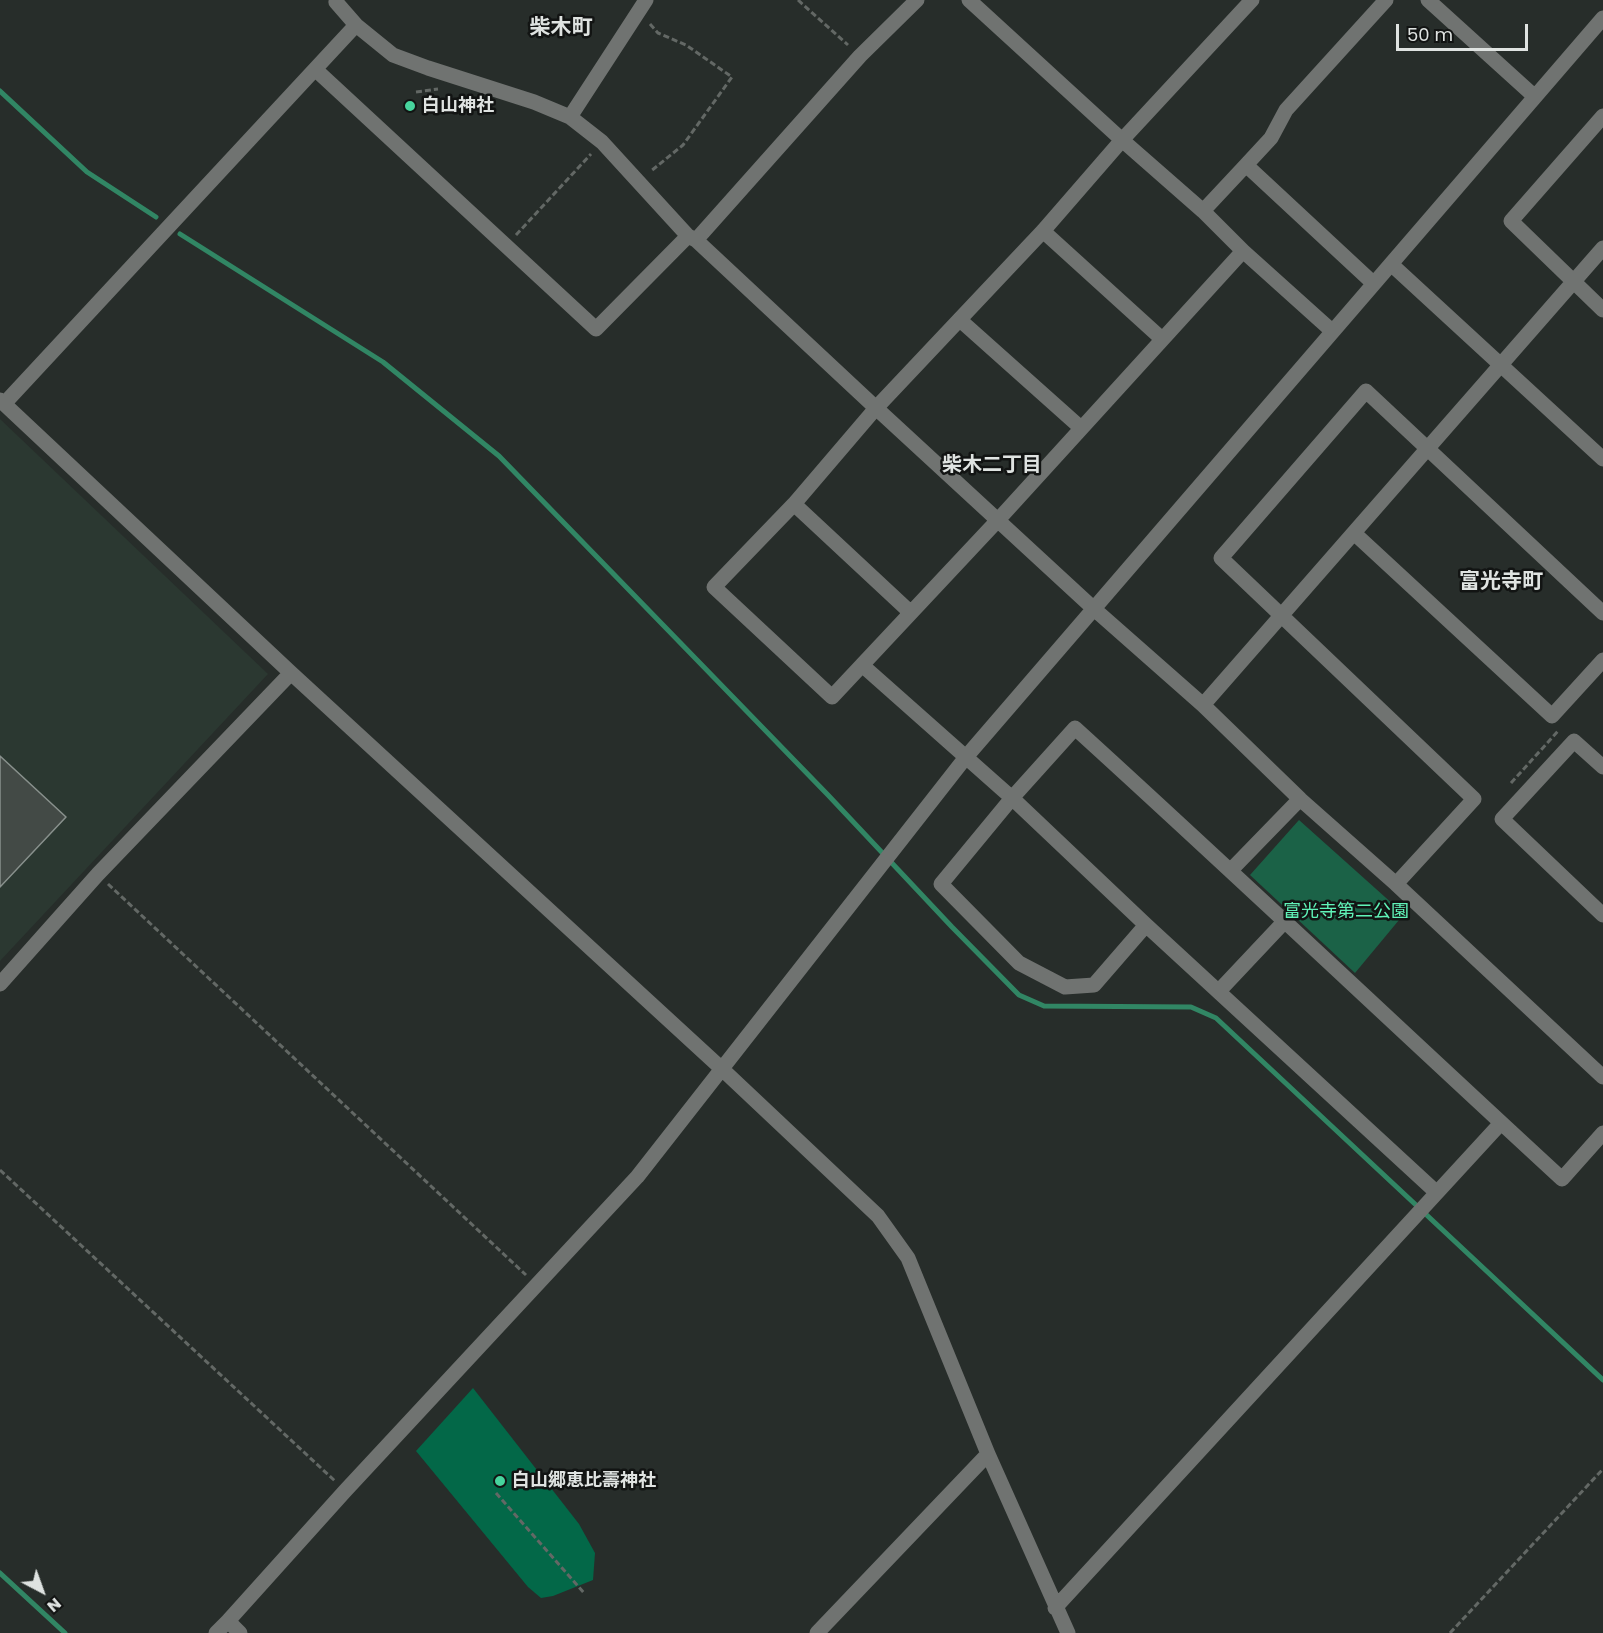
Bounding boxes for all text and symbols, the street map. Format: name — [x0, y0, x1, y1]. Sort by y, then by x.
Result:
scale bar — [1399, 12, 1531, 50]
district label: 柴木町 — [530, 16, 592, 42]
text: 50 m — [1407, 22, 1453, 47]
place label: 白山神社 — [422, 95, 494, 117]
marker: 白山神社 — [403, 99, 417, 113]
district label: 柴木二丁目 — [942, 454, 1042, 478]
district label: 富光寺町 — [1459, 570, 1543, 596]
park label: 富光寺第二公園 — [1283, 901, 1409, 923]
place label: 白山郷恵比壽神社 — [512, 1470, 656, 1492]
marker: 白山郷恵比壽神社 — [493, 1474, 507, 1488]
north arrow — [12, 1561, 72, 1621]
text: N — [42, 1592, 66, 1618]

